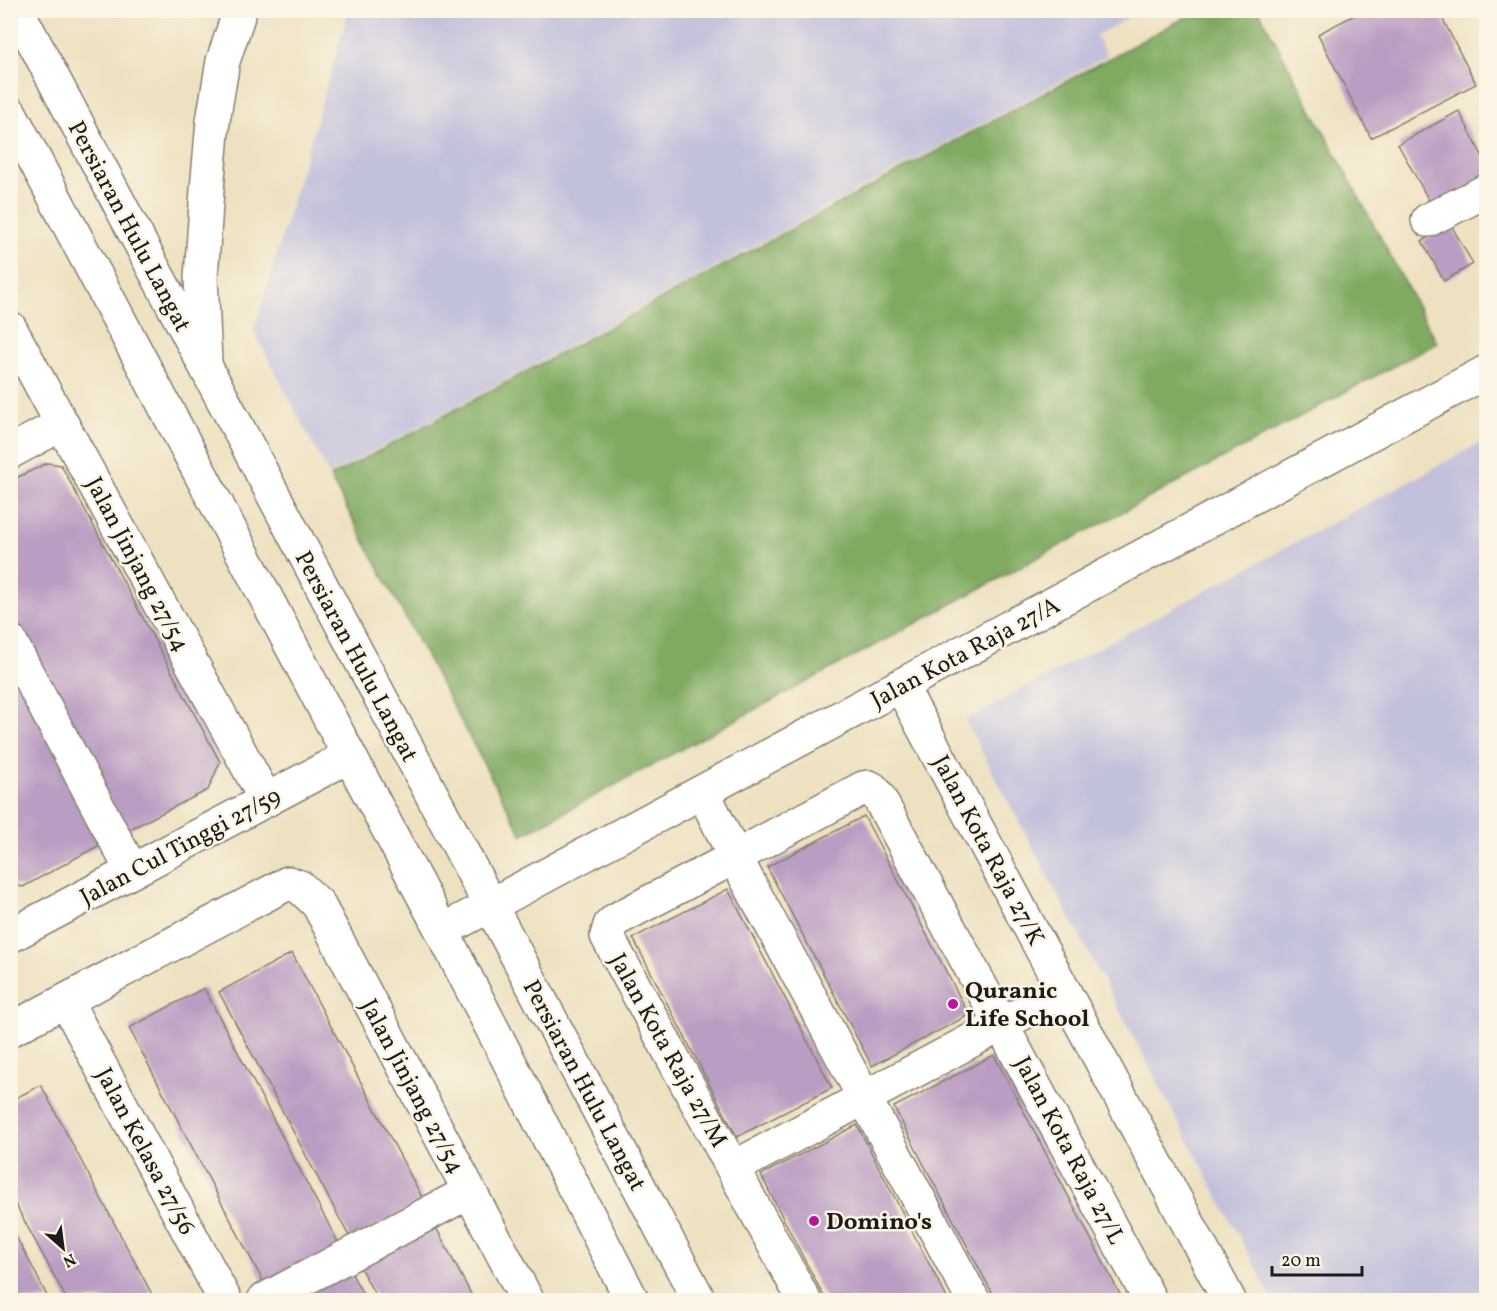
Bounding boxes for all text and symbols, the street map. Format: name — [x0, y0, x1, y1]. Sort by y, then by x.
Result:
street label: Persiaran Hulu Langat — [58, 115, 198, 338]
street label: Jalan Jinjang 27/54 — [76, 471, 197, 659]
street label: Persiaran Hulu Langat — [285, 545, 425, 768]
street label: Jalan Kota Raja 27/A — [865, 589, 1067, 718]
street label: Jalan Kota Raja 27/K — [923, 750, 1052, 952]
street label: Jalan Cul Tinggi 27/59 — [74, 780, 288, 915]
street label: Jalan Kota Raja 27/M — [600, 948, 735, 1154]
street label: Persiaran Hulu Langat — [513, 974, 653, 1197]
place label: Quranic Life School — [965, 975, 1089, 1037]
street label: Jalan Jinjang 27/54 — [351, 993, 472, 1181]
marker: Quranic Life School — [946, 997, 960, 1011]
street label: Jalan Kota Raja 27/L — [1004, 1051, 1132, 1251]
street label: Jalan Kelasa 27/56 — [86, 1062, 203, 1242]
place label: Domino's — [826, 1206, 932, 1240]
marker: Domino's — [807, 1214, 821, 1228]
north arrow — [33, 1218, 93, 1278]
scale bar — [1272, 1239, 1362, 1277]
text: N — [58, 1247, 79, 1272]
text: 20 m — [1281, 1249, 1321, 1274]

